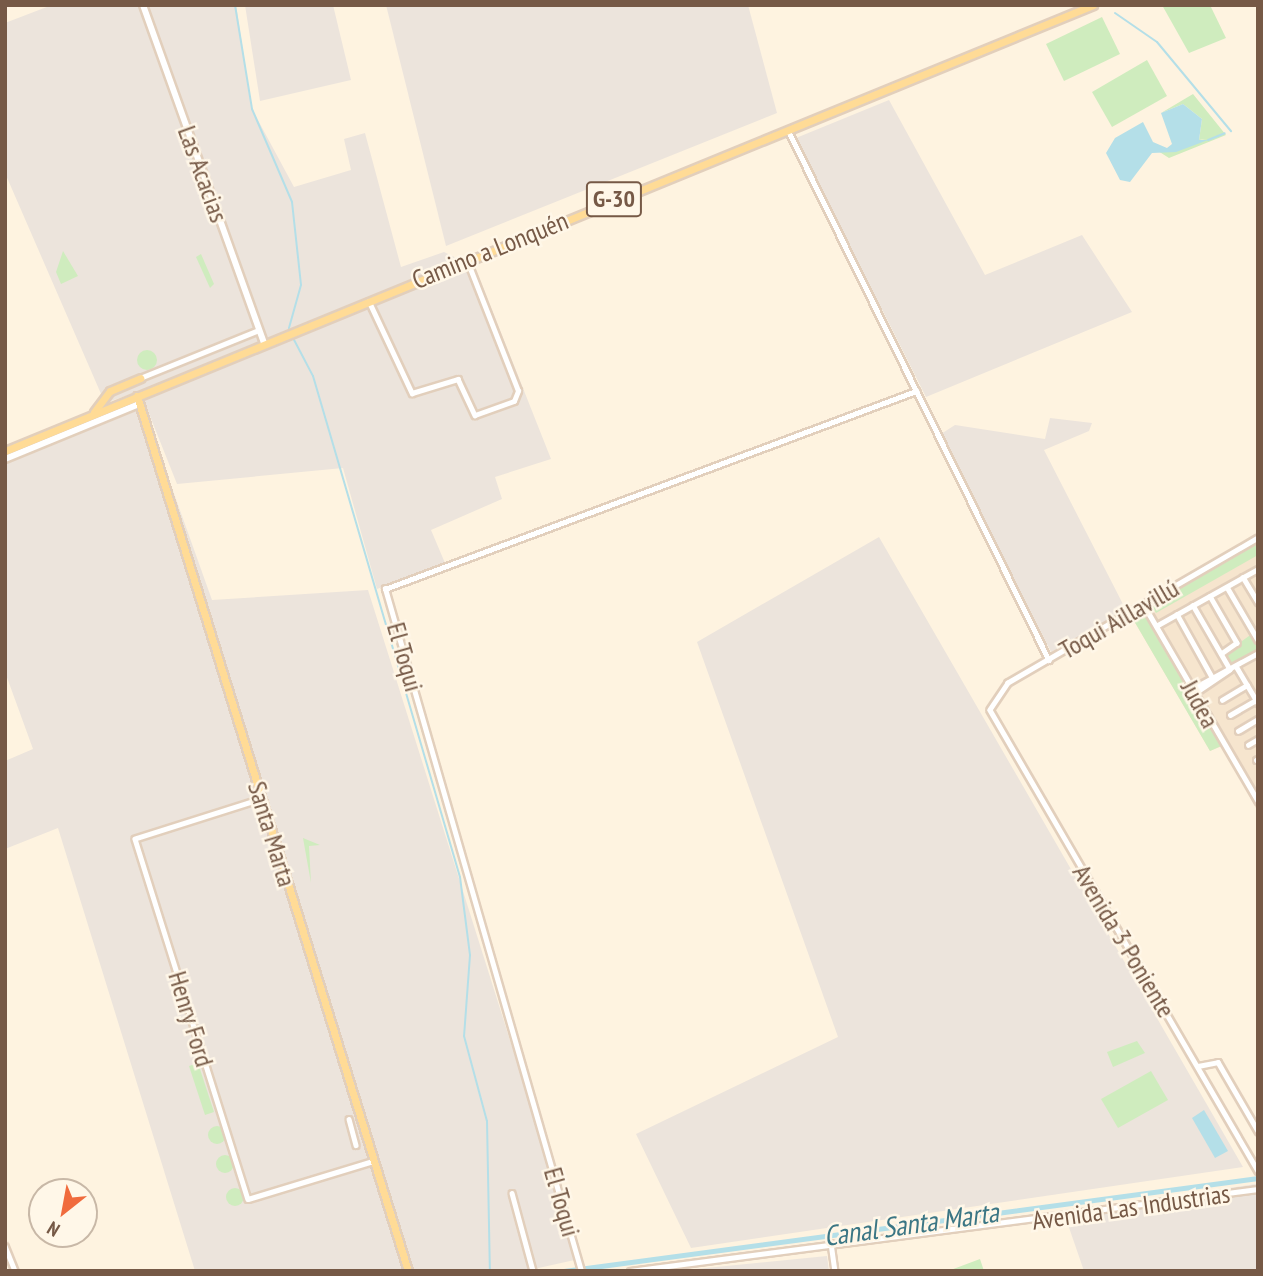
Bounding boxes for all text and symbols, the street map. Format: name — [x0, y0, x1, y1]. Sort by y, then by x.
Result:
street label: Las Acacias — [171, 121, 235, 227]
road number: G-30 — [584, 178, 644, 219]
street label: Camino a Lonquén — [407, 205, 573, 295]
street label: Toqui Aillavillú — [1053, 572, 1185, 666]
street label: El Toqui — [380, 619, 430, 695]
street label: Judea — [1174, 675, 1226, 733]
street label: Santa Marta — [241, 778, 303, 890]
street label: Avenida 3 Poniente — [1066, 859, 1182, 1023]
street label: Henry Ford — [162, 967, 220, 1071]
street label: El Toqui — [537, 1164, 587, 1240]
north arrow — [28, 1178, 98, 1248]
street label: Avenida Las Industrias — [1030, 1178, 1232, 1236]
water label: Canal Santa Marta — [821, 1195, 1001, 1253]
text: N — [43, 1216, 64, 1242]

